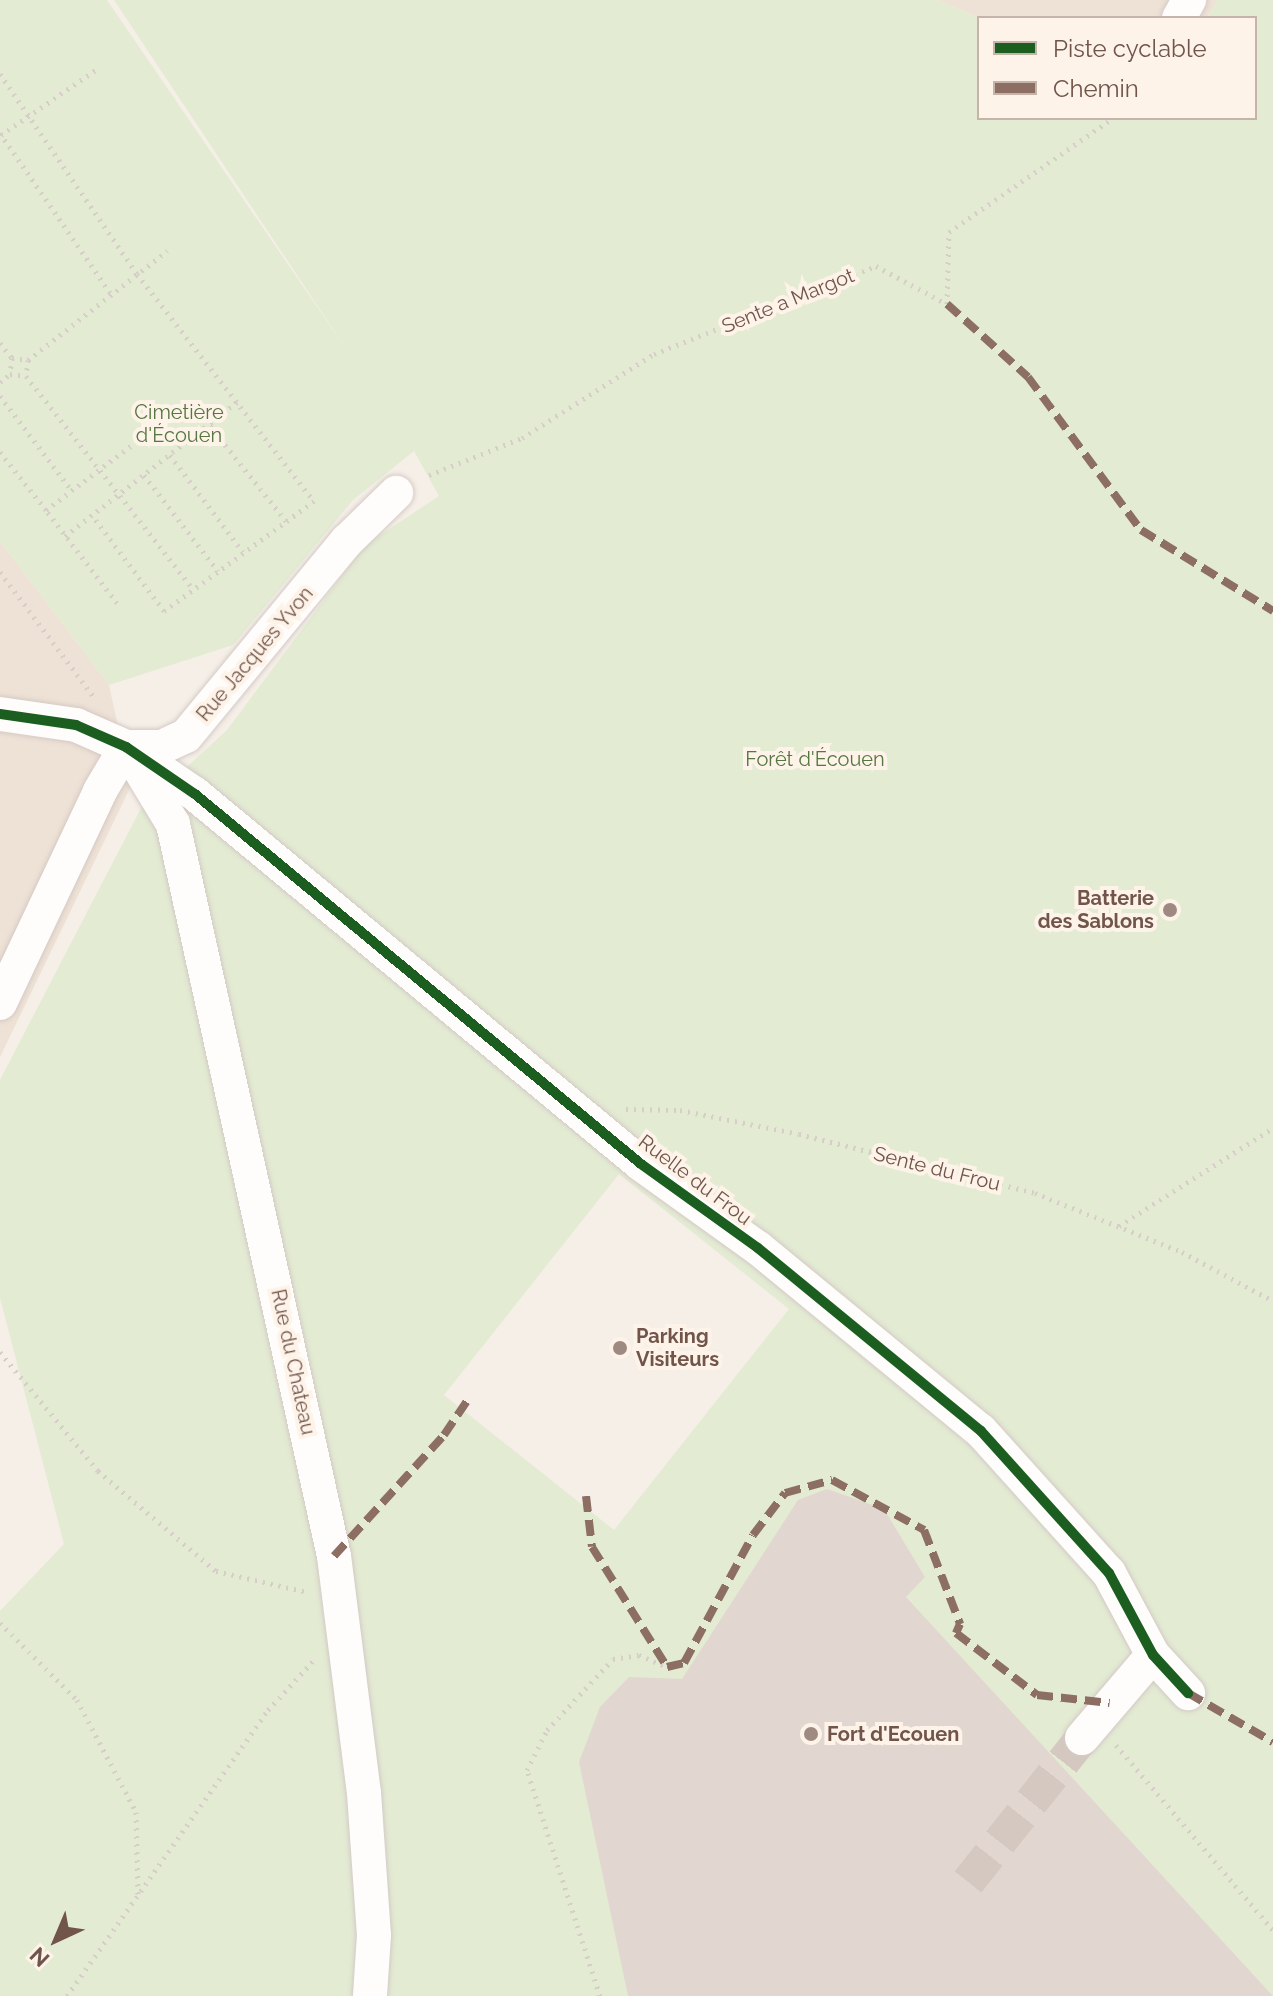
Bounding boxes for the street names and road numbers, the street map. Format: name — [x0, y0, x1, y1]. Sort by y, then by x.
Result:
street label: Sente a Margot — [718, 264, 858, 338]
street label: Rue Jacques Yvon — [191, 581, 319, 727]
street label: Ruelle du Frou — [634, 1130, 756, 1230]
street label: Sente du Frou — [871, 1142, 1003, 1196]
street label: Rue du Chateau — [266, 1287, 320, 1437]

